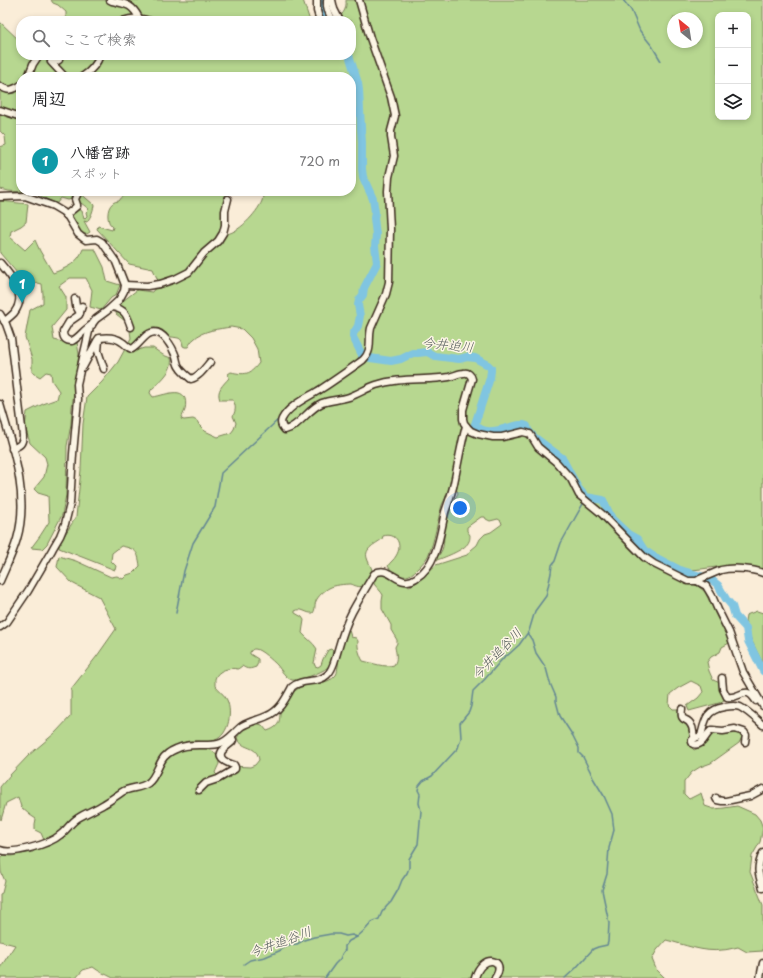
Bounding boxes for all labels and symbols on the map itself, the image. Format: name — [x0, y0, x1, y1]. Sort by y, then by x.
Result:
north arrow — [667, 12, 703, 48]
pin: 1 — [9, 270, 35, 303]
water label: 今井迫川 — [421, 332, 475, 356]
your location — [450, 498, 470, 518]
water label: 今井追谷川 — [467, 623, 525, 683]
water label: 今井追谷川 — [246, 921, 314, 961]

